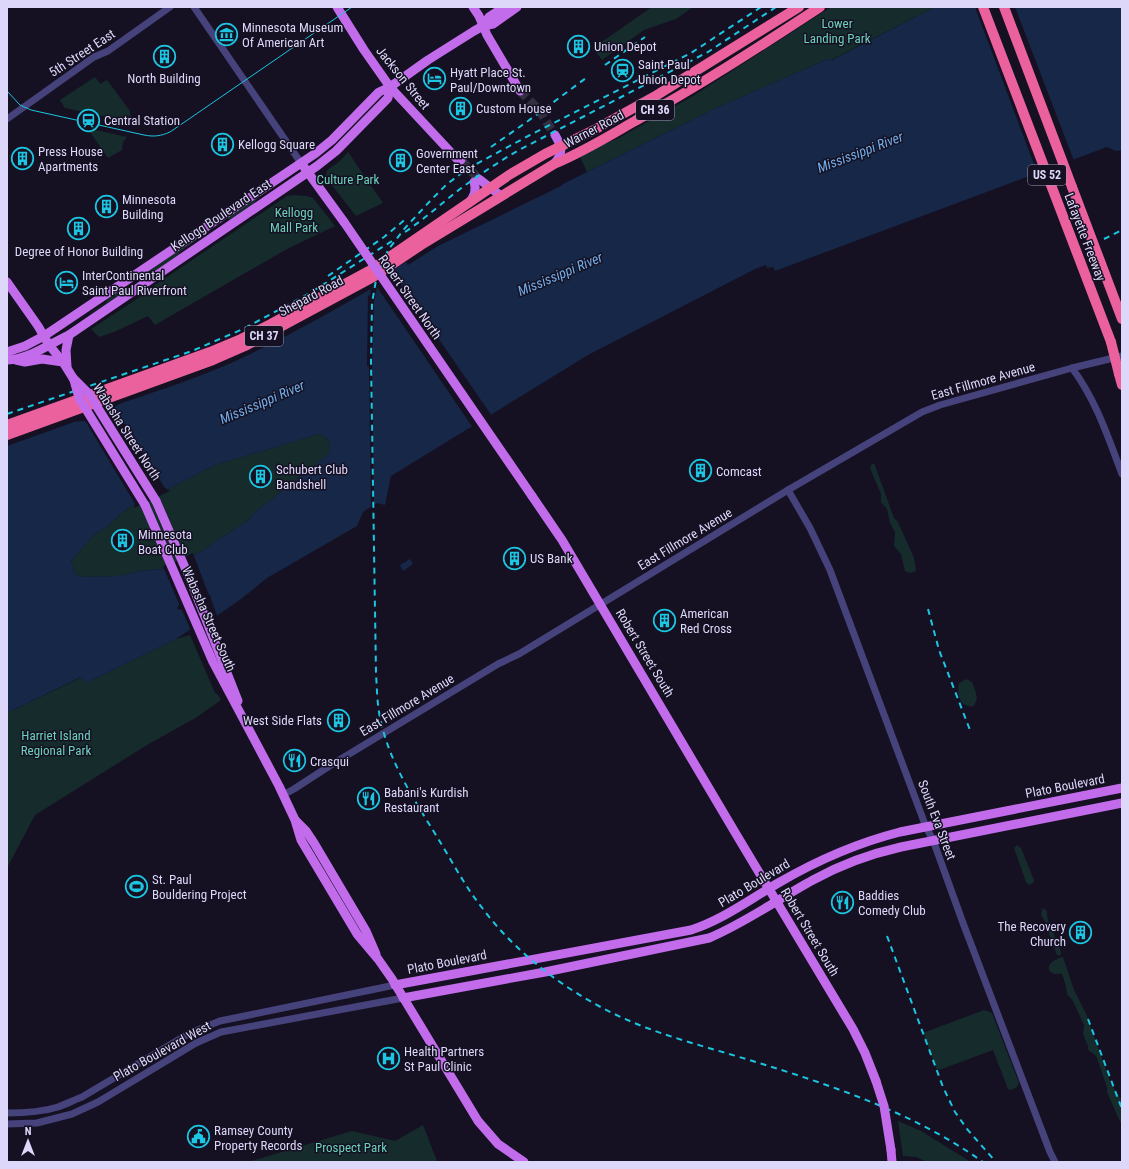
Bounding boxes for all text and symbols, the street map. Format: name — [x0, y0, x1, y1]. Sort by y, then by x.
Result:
park label: Lower Landing Park — [803, 16, 871, 46]
place label: Minnesota Museum Of American Art — [242, 20, 343, 50]
museum icon: Minnesota Museum Of American Art — [214, 21, 240, 47]
street label: 5th Street East — [46, 26, 118, 80]
building icon: Union Depot — [565, 33, 591, 59]
place label: Union Depot — [594, 39, 657, 54]
building icon: North Building — [151, 43, 177, 69]
street label: Jackson Street — [373, 44, 433, 113]
place label: Saint Paul Union Depot — [638, 57, 701, 87]
station icon: Saint Paul Union Depot — [609, 58, 635, 84]
place label: Hyatt Place St. Paul/Downtown — [450, 65, 531, 95]
hotel icon: Hyatt Place St. Paul/Downtown — [421, 66, 447, 92]
place label: North Building — [127, 71, 201, 86]
building icon: Custom House — [448, 95, 474, 121]
road number: CH 36 — [636, 100, 674, 120]
place label: Custom House — [476, 101, 552, 116]
station icon: Central Station — [76, 107, 102, 133]
street label: Warner Road — [562, 107, 626, 151]
place label: Central Station — [104, 113, 180, 128]
water label: Mississippi River — [815, 128, 906, 176]
building icon: Kellogg Square — [210, 131, 236, 157]
place label: Kellogg Square — [238, 137, 315, 152]
place label: Press House Apartments — [38, 144, 103, 174]
building icon: Press House Apartments — [10, 145, 36, 171]
place label: Government Center East — [416, 146, 478, 176]
building icon: Government Center East — [387, 147, 413, 173]
road number: US 52 — [1028, 165, 1066, 185]
park label: Culture Park — [317, 172, 380, 187]
street label: Kellogg Boulevard East — [168, 176, 274, 254]
street label: Lafayette Freeway — [1061, 191, 1109, 284]
place label: Minnesota Building — [122, 192, 176, 222]
building icon: Minnesota Building — [93, 193, 119, 219]
park label: Kellogg Mall Park — [270, 205, 318, 235]
building icon: Degree of Honor Building — [66, 216, 92, 242]
place label: Degree of Honor Building — [15, 244, 143, 259]
water label: Mississippi River — [515, 249, 606, 299]
street label: Robert Street North — [375, 252, 445, 342]
place label: InterContinental Saint Paul Riverfront — [82, 268, 187, 298]
hotel icon: InterContinental Saint Paul Riverfront — [53, 269, 79, 295]
street label: Shepard Road — [276, 273, 346, 319]
road number: CH 37 — [245, 326, 283, 346]
street label: East Fillmore Avenue — [929, 359, 1037, 403]
water label: Mississippi River — [217, 377, 308, 427]
street label: Wabasha Street North — [90, 381, 164, 483]
building icon: Comcast — [688, 458, 714, 484]
place label: Schubert Club Bandshell — [276, 462, 348, 492]
building icon: Schubert Club Bandshell — [248, 463, 274, 489]
place label: Comcast — [716, 464, 762, 479]
street label: East Fillmore Avenue — [635, 505, 735, 573]
place label: Minnesota Boat Club — [138, 527, 192, 557]
building icon: Minnesota Boat Club — [109, 528, 135, 554]
building icon: US Bank — [502, 545, 528, 571]
place label: US Bank — [530, 551, 573, 566]
street label: Wabasha Street South — [179, 564, 239, 674]
street label: Robert Street South — [613, 606, 677, 700]
place label: American Red Cross — [680, 606, 732, 636]
building icon: American Red Cross — [652, 607, 678, 633]
street label: East Fillmore Avenue — [357, 671, 457, 739]
building icon: West Side Flats — [325, 707, 351, 733]
place label: West Side Flats — [243, 713, 322, 728]
park label: Harriet Island Regional Park — [21, 728, 91, 758]
restaurant icon: Crasqui — [282, 748, 308, 774]
place label: Crasqui — [310, 754, 349, 769]
street label: Plato Boulevard — [1024, 771, 1106, 801]
street label: South Eva Street — [915, 778, 959, 862]
place label: Babani's Kurdish Restaurant — [384, 785, 469, 815]
restaurant icon: Babani's Kurdish Restaurant — [356, 786, 382, 812]
street label: Plato Boulevard — [716, 856, 792, 910]
place label: St. Paul Bouldering Project — [152, 872, 247, 902]
sports icon: St. Paul Bouldering Project — [124, 873, 150, 899]
street label: Robert Street South — [778, 885, 842, 979]
place label: Baddies Comedy Club — [858, 888, 926, 918]
restaurant icon: Baddies Comedy Club — [830, 889, 856, 915]
place label: The Recovery Church — [997, 919, 1067, 949]
building icon: The Recovery Church — [1068, 920, 1094, 946]
street label: Plato Boulevard — [406, 947, 488, 977]
street label: Plato Boulevard West — [111, 1018, 213, 1084]
place label: Health Partners St Paul Clinic — [404, 1044, 484, 1074]
hospital icon: Health Partners St Paul Clinic — [376, 1045, 402, 1071]
north arrow — [8, 1121, 48, 1161]
place label: Ramsey County Property Records — [214, 1123, 302, 1153]
public building icon: Ramsey County Property Records — [185, 1124, 211, 1150]
text: N — [25, 1125, 32, 1138]
park label: Prospect Park — [315, 1140, 387, 1155]

